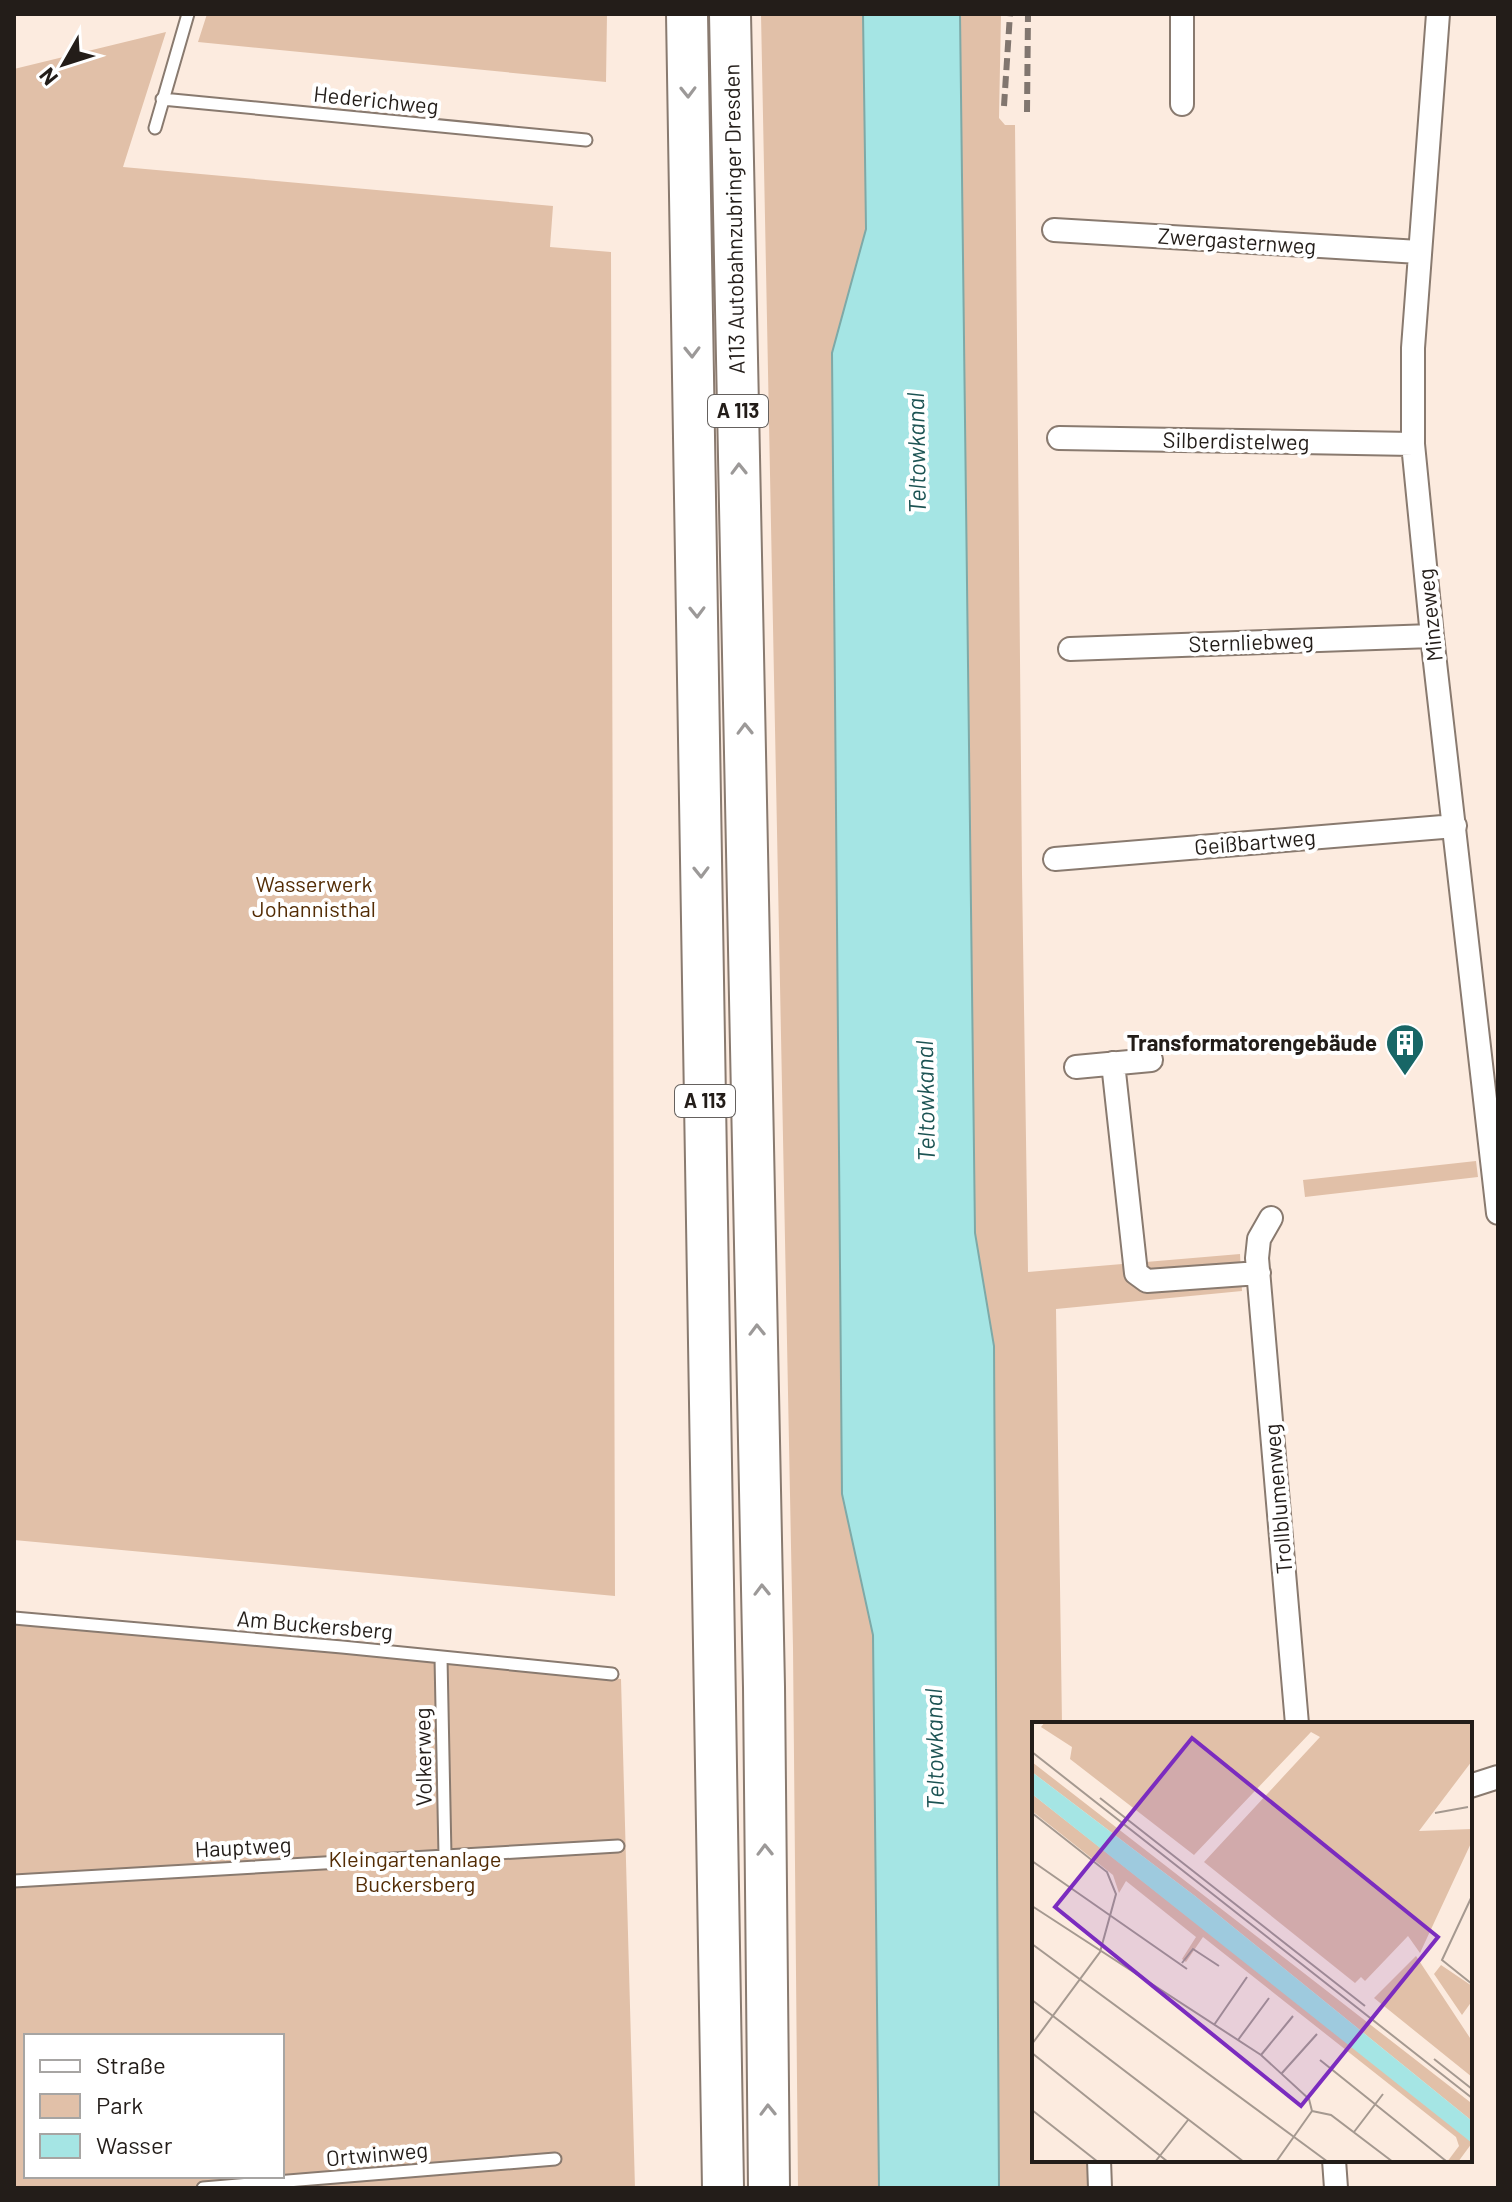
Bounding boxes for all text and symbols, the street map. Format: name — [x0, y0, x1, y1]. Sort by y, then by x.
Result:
north arrow — [24, 24, 104, 104]
text: N — [33, 63, 62, 91]
street label: A113 Autobahnzubringer Dresden — [717, 64, 749, 374]
street label: Hederichweg — [312, 80, 440, 118]
one-way arrow — [679, 86, 697, 99]
street label: Zwergasternweg — [1157, 221, 1317, 259]
one-way arrow — [684, 346, 701, 359]
water label: Teltowkanal — [900, 392, 931, 514]
road number: A 113 — [708, 395, 768, 427]
street label: Silberdistelweg — [1162, 426, 1310, 454]
one-way arrow — [730, 462, 748, 475]
street label: Minzeweg — [1411, 567, 1447, 663]
one-way arrow — [688, 606, 705, 619]
street label: Sternliebweg — [1188, 626, 1314, 656]
one-way arrow — [736, 722, 753, 735]
street label: Geißbartweg — [1193, 823, 1317, 859]
one-way arrow — [692, 866, 710, 879]
park label: Wasserwerk Johannisthal — [252, 870, 376, 921]
building icon: Transformatorengebäude — [1384, 1022, 1426, 1077]
place label: Transformatorengebäude — [1127, 1029, 1377, 1055]
water label: Teltowkanal — [909, 1040, 940, 1162]
road number: A 113 — [675, 1085, 735, 1117]
one-way arrow — [748, 1323, 765, 1336]
street label: Trollblumenweg — [1257, 1423, 1297, 1575]
one-way arrow — [753, 1583, 771, 1596]
street label: Am Buckersberg — [236, 1604, 394, 1644]
water label: Teltowkanal — [918, 1688, 949, 1810]
street label: Volkerweg — [408, 1707, 436, 1807]
inset map — [1032, 1722, 1472, 2162]
street label: Hauptweg — [194, 1830, 292, 1862]
one-way arrow — [757, 1843, 774, 1856]
park label: Kleingartenanlage Buckersberg — [328, 1845, 502, 1896]
legend — [24, 2034, 284, 2178]
text: Straße — [96, 2050, 166, 2079]
text: Park — [96, 2090, 143, 2119]
one-way arrow — [759, 2103, 777, 2116]
text: Wasser — [96, 2130, 173, 2159]
street label: Ortwinweg — [325, 2136, 429, 2170]

